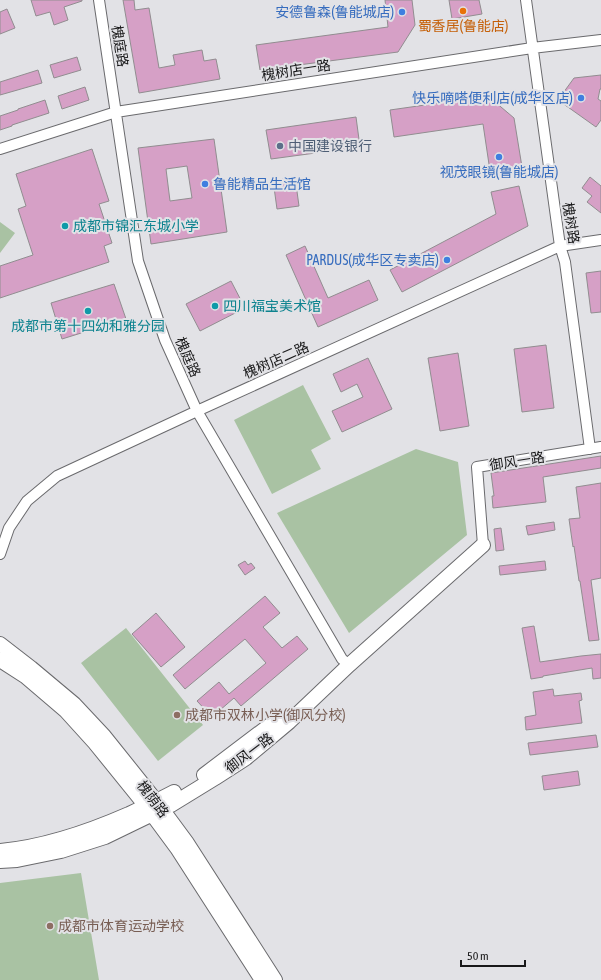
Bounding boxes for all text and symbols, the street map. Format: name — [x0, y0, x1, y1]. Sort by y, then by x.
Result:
place label: 安德鲁森(鲁能城店) — [275, 4, 394, 20]
marker: 蜀香居(鲁能店) — [458, 6, 468, 16]
marker: 安德鲁森(鲁能城店) — [397, 7, 407, 17]
place label: 蜀香居(鲁能店) — [418, 18, 508, 34]
street label: 槐庭路 — [109, 24, 131, 68]
street label: 槐树店一路 — [260, 57, 332, 83]
place label: 快乐嘀嗒便利店(成华区店) — [412, 90, 573, 106]
marker: 快乐嘀嗒便利店(成华区店) — [576, 93, 586, 103]
place label: 中国建设银行 — [288, 138, 372, 154]
marker: 中国建设银行 — [275, 141, 285, 151]
marker: 视茂眼镜(鲁能城店) — [494, 152, 504, 162]
place label: 视茂眼镜(鲁能城店) — [440, 164, 558, 180]
place label: 鲁能精品生活馆 — [213, 176, 311, 192]
marker: 鲁能精品生活馆 — [200, 179, 210, 189]
street label: 槐树路 — [560, 201, 582, 245]
place label: 成都市锦汇东城小学 — [73, 218, 199, 234]
marker: 成都市锦汇东城小学 — [60, 221, 70, 231]
place label: PARDUS(成华区专卖店) — [306, 252, 439, 268]
marker: PARDUS(成华区专卖店) — [442, 255, 452, 265]
place label: 四川福宝美术馆 — [223, 298, 321, 314]
marker: 四川福宝美术馆 — [210, 301, 220, 311]
marker: 成都市第十四幼和雅分园 — [83, 306, 93, 316]
place label: 成都市第十四幼和雅分园 — [11, 318, 165, 334]
street label: 槐庭路 — [172, 335, 204, 379]
street label: 槐树店二路 — [241, 338, 311, 382]
street label: 御风一路 — [488, 449, 546, 473]
place label: 成都市双林小学(御风分校) — [185, 707, 346, 723]
marker: 成都市双林小学(御风分校) — [172, 710, 182, 720]
street label: 御风一路 — [222, 730, 276, 776]
street label: 槐荫路 — [134, 777, 172, 821]
place label: 成都市体育运动学校 — [58, 918, 184, 934]
marker: 成都市体育运动学校 — [45, 921, 55, 931]
scale bar — [461, 942, 525, 968]
text: 50 m — [467, 949, 489, 963]

